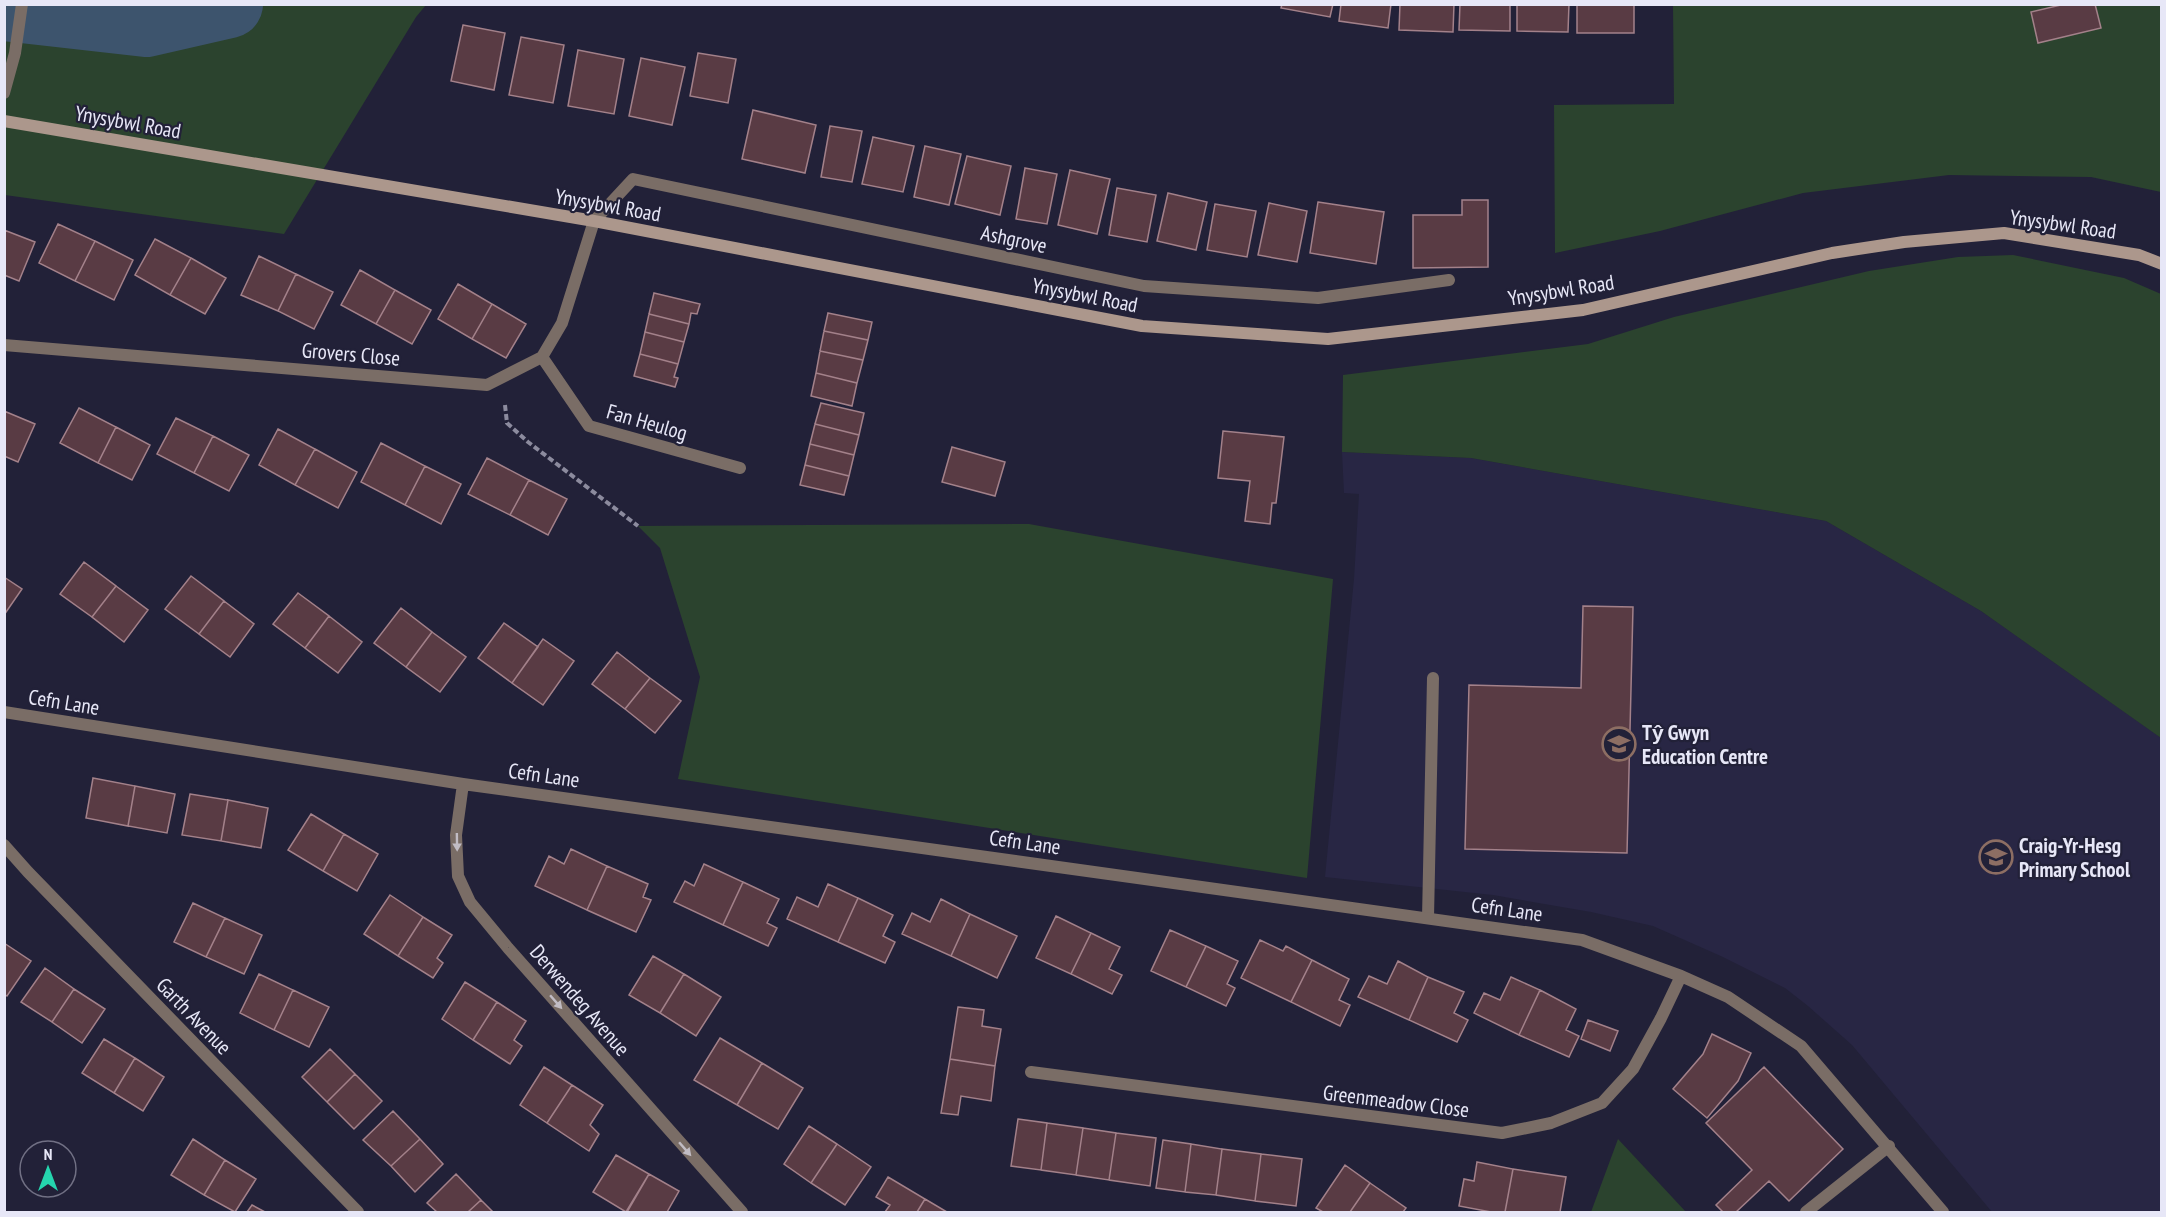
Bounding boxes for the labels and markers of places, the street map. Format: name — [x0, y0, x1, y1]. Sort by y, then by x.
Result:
place label: Tŷ Gwyn Education Centre — [1642, 719, 1768, 770]
school or university icon: Tŷ Gwyn Education Centre — [1601, 726, 1637, 762]
place label: Craig-Yr-Hesg Primary School — [2019, 832, 2131, 883]
school or university icon: Craig-Yr-Hesg Primary School — [1978, 839, 2014, 875]

